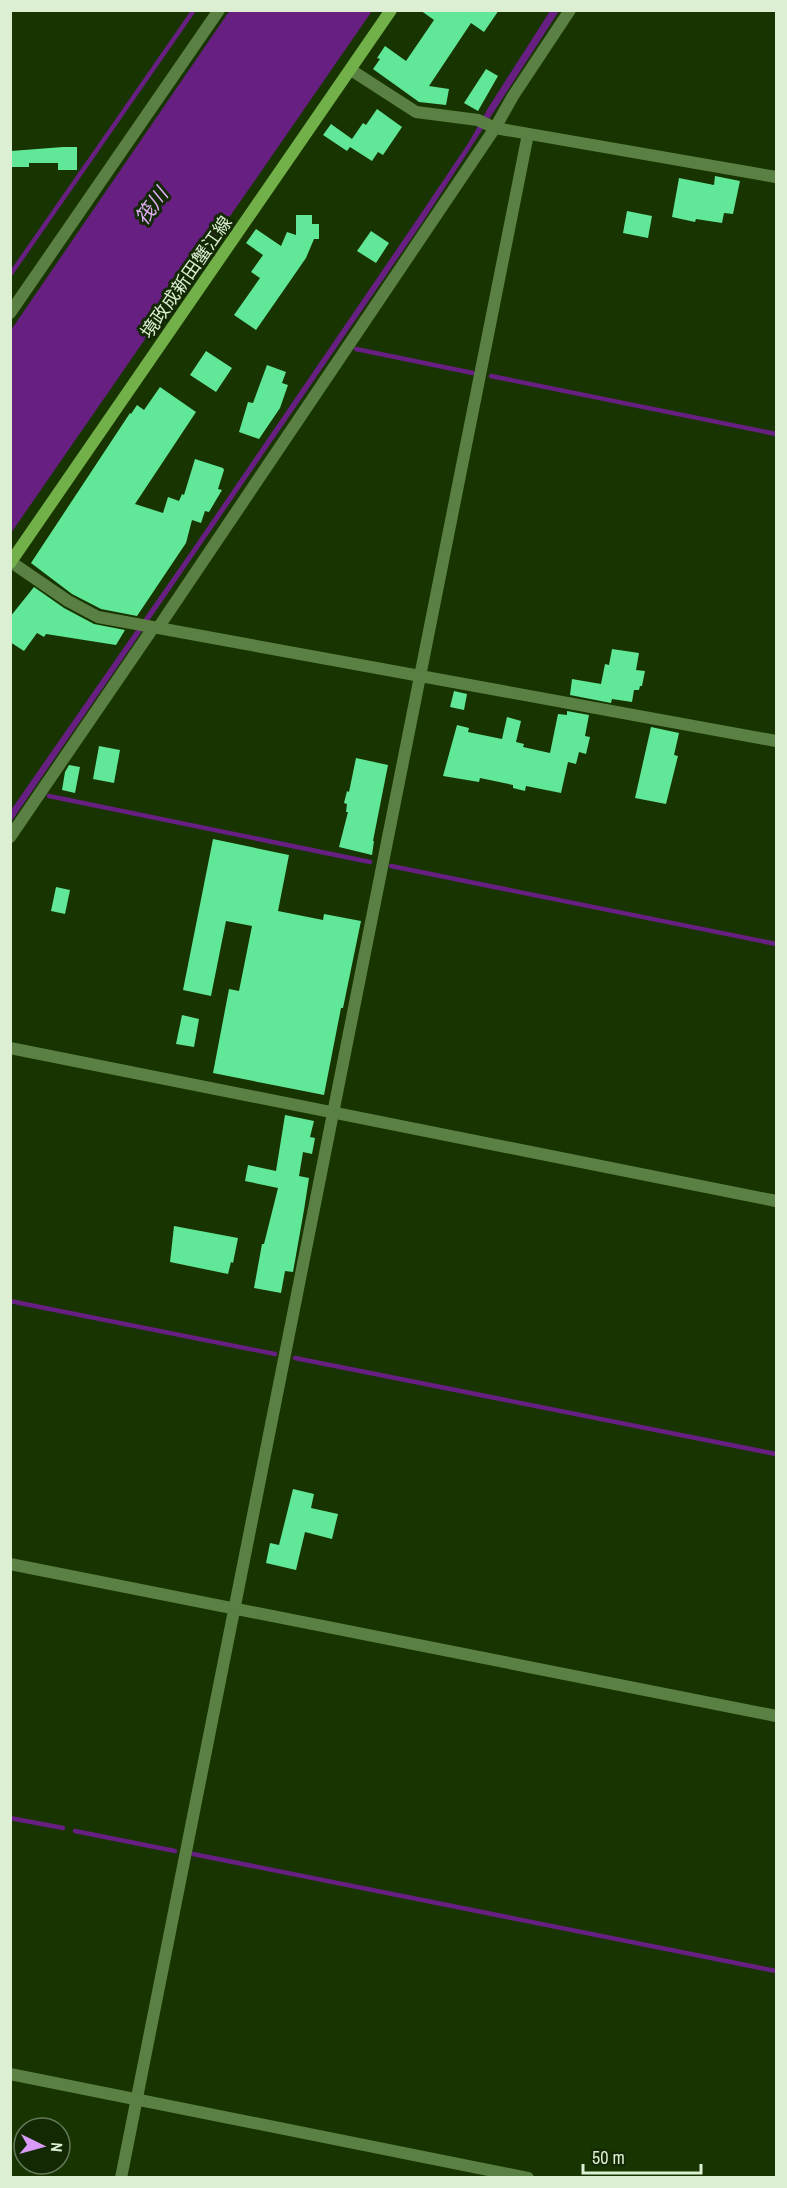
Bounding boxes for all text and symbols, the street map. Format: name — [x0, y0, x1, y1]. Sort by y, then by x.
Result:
water label: 筏川 — [128, 180, 175, 230]
street label: 境政成新田蟹江線 — [134, 211, 238, 343]
north arrow — [12, 2116, 72, 2176]
scale bar — [583, 2137, 702, 2175]
text: N — [46, 2142, 68, 2153]
text: 50 m — [592, 2145, 625, 2170]

